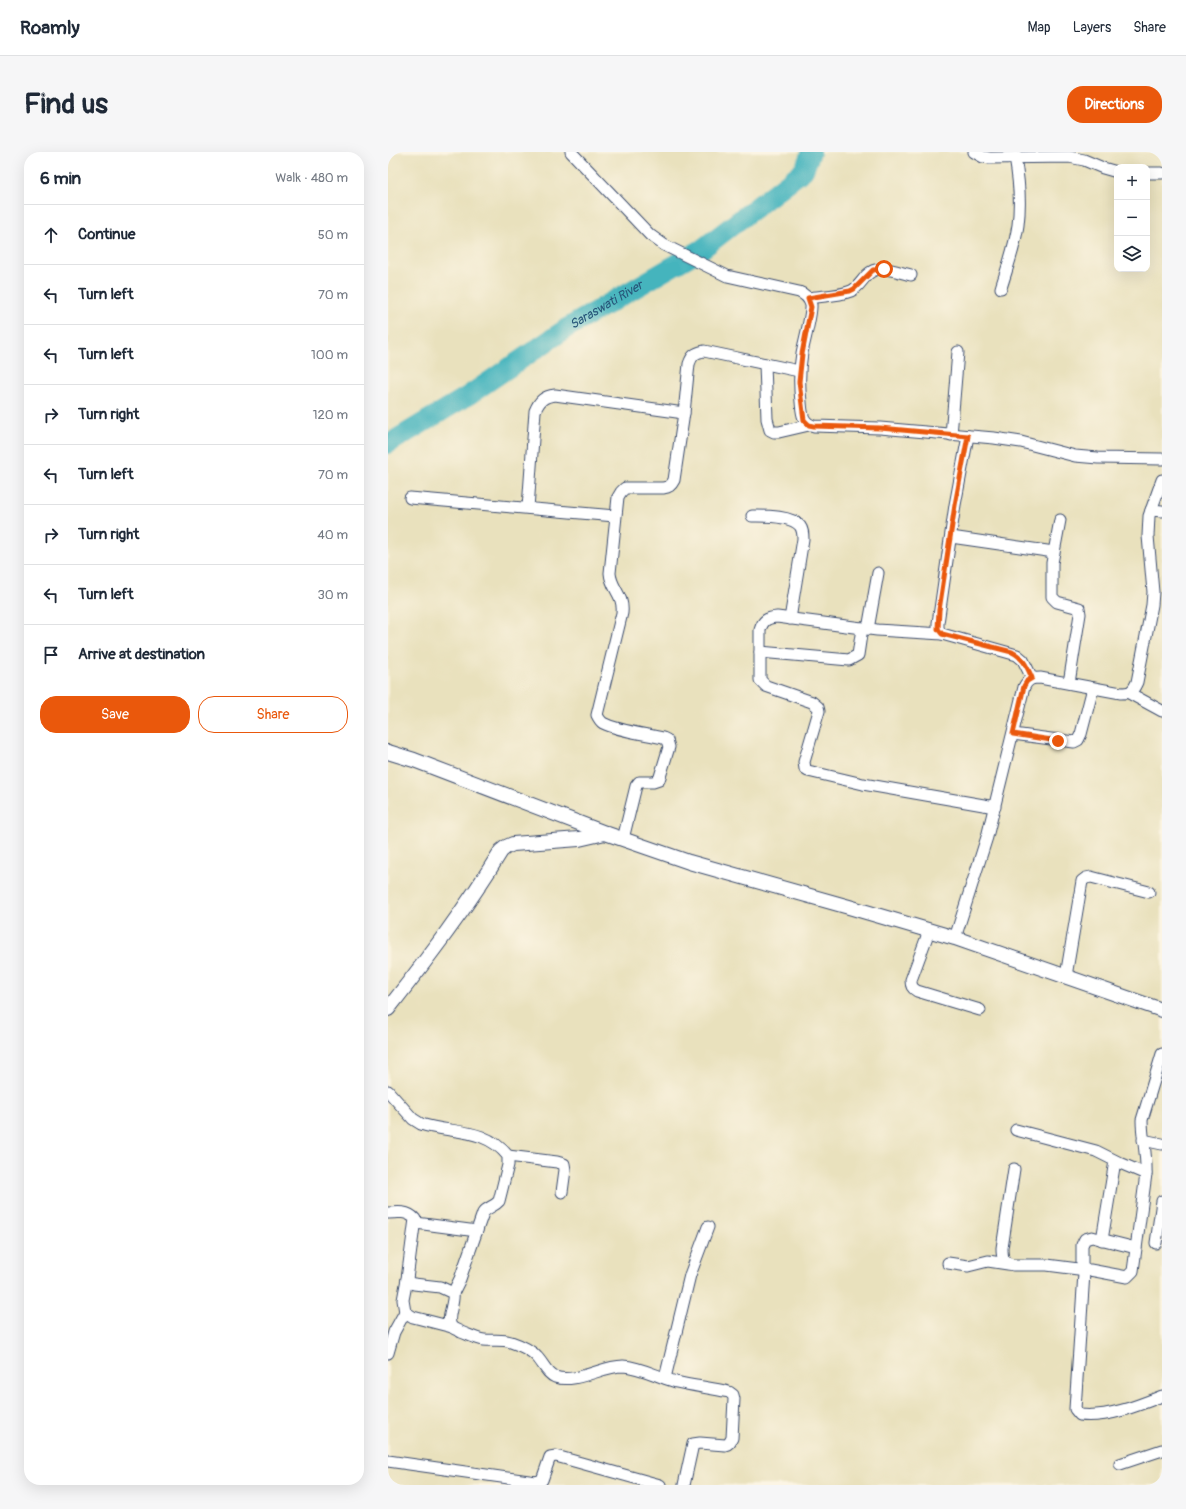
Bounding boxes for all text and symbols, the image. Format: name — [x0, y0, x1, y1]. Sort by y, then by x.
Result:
text: Roamly — [20, 16, 80, 40]
text: Map — [1028, 19, 1051, 36]
text: Layers — [1073, 19, 1111, 36]
text: Share — [1133, 19, 1166, 36]
button: Directions — [1067, 86, 1162, 123]
text: Find us — [24, 87, 108, 122]
map controls — [1114, 164, 1150, 272]
button: + — [1114, 164, 1150, 200]
text: 6 min — [40, 168, 81, 189]
text: Walk · 480 m — [275, 170, 348, 186]
button: − — [1114, 200, 1150, 236]
icon: ahead — [40, 224, 62, 246]
text: Continue — [78, 225, 136, 244]
text: 50 m — [318, 227, 348, 243]
button: layers — [1114, 236, 1150, 272]
route start — [875, 260, 893, 278]
water label: Saraswati River — [567, 276, 648, 333]
icon: left — [40, 284, 62, 306]
text: Turn left — [78, 285, 134, 304]
text: 70 m — [318, 287, 348, 303]
icon: left — [40, 344, 62, 366]
text: Turn left — [78, 345, 134, 364]
text: 100 m — [311, 347, 348, 363]
icon: right — [40, 404, 62, 426]
text: Turn right — [78, 405, 139, 424]
text: 120 m — [312, 407, 348, 423]
icon: left — [40, 464, 62, 486]
text: Turn left — [78, 465, 134, 484]
text: 70 m — [318, 467, 348, 483]
icon: right — [40, 524, 62, 546]
text: Turn right — [78, 525, 139, 544]
text: 40 m — [317, 527, 348, 543]
icon: left — [40, 584, 62, 606]
text: Turn left — [78, 585, 134, 604]
text: 30 m — [318, 587, 348, 603]
icon: arrive — [40, 644, 62, 666]
text: Arrive at destination — [78, 645, 205, 664]
button: Save — [40, 696, 190, 733]
button: Share — [198, 696, 348, 733]
route end — [1049, 732, 1067, 750]

